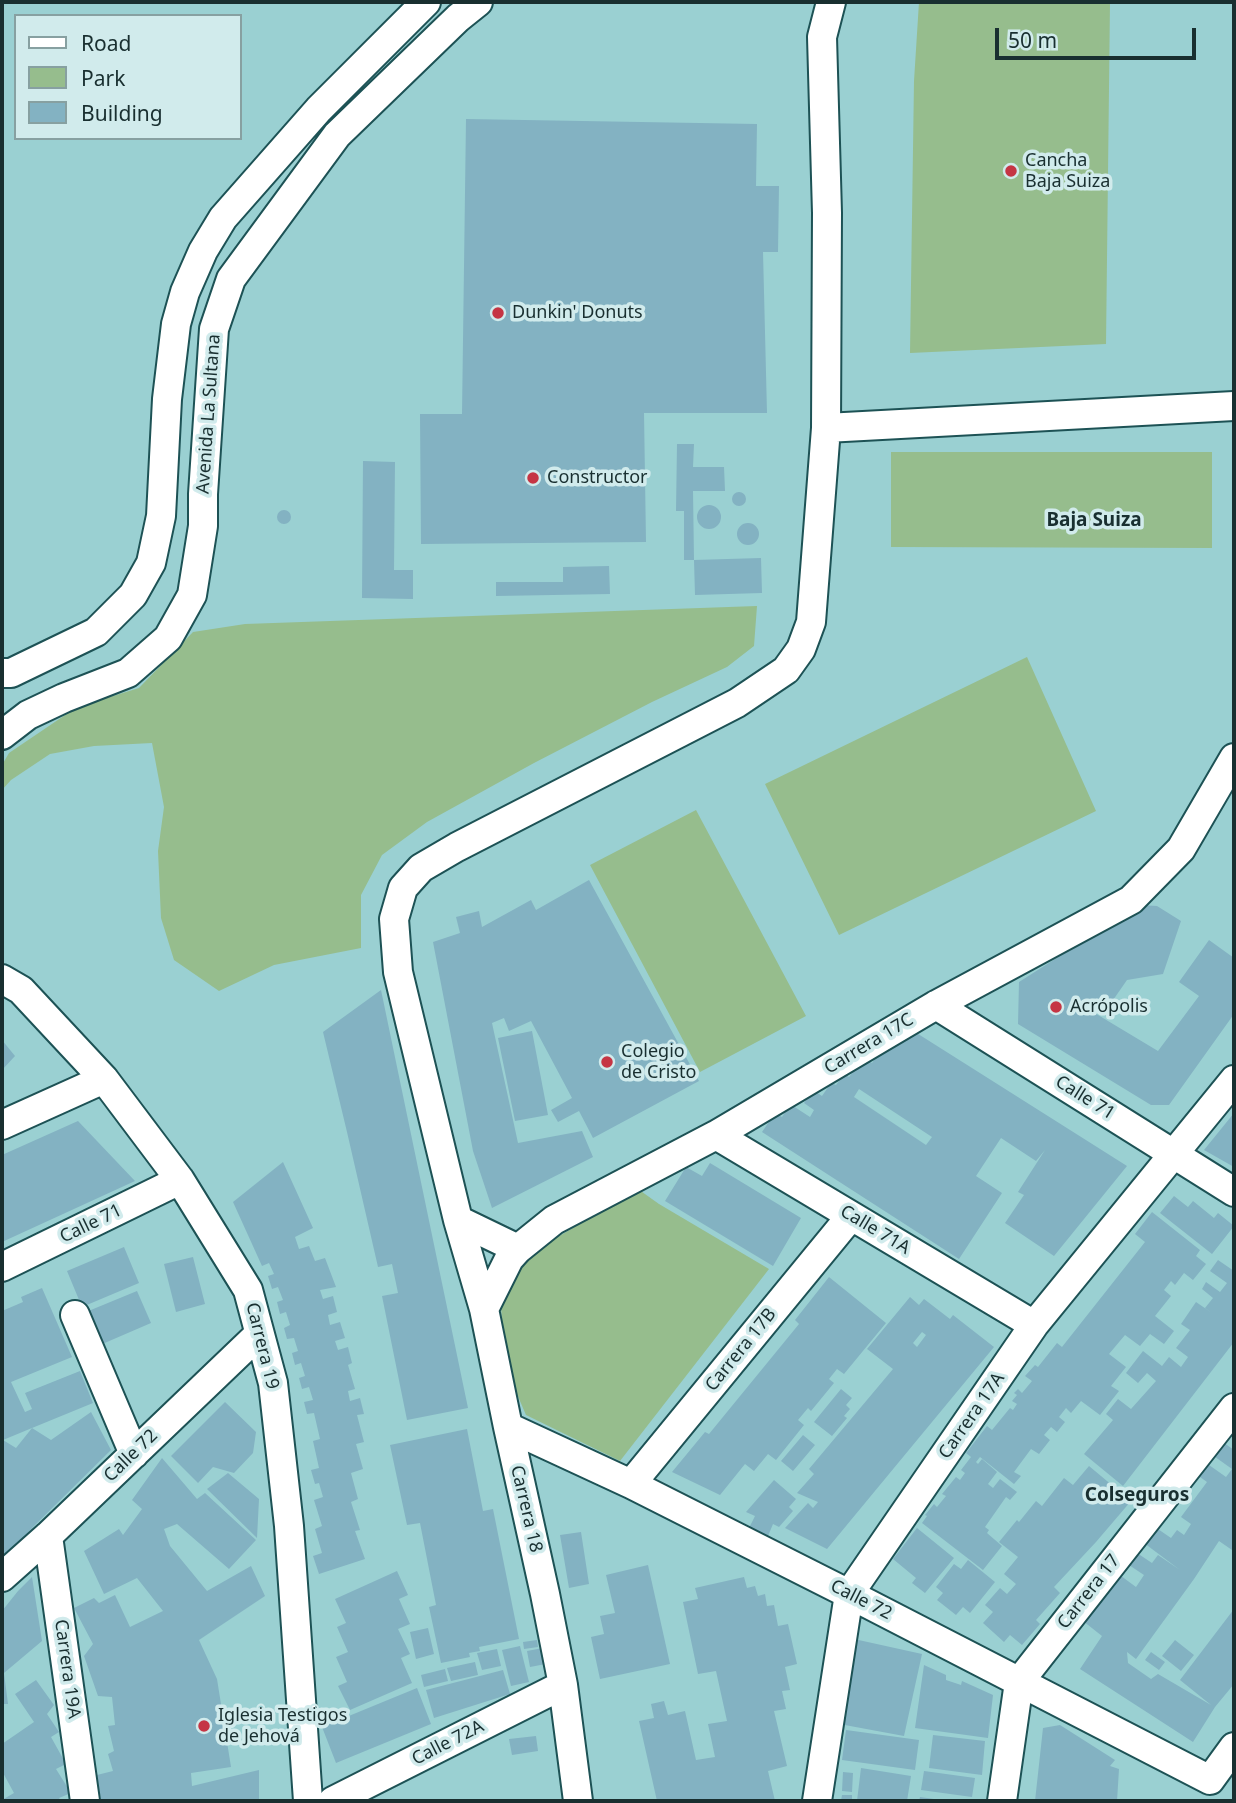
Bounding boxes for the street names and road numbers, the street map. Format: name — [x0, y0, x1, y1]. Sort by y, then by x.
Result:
street label: Avenida La Sultana — [193, 333, 225, 495]
street label: Carrera 17C — [821, 1009, 917, 1079]
street label: Calle 71 — [1051, 1071, 1119, 1125]
street label: Calle 71 — [57, 1200, 125, 1248]
street label: Calle 71A — [836, 1201, 914, 1259]
street label: Carrera 19 — [241, 1300, 283, 1392]
street label: Carrera 17B — [701, 1304, 781, 1396]
street label: Carrera 17A — [934, 1369, 1010, 1463]
street label: Calle 72 — [100, 1425, 162, 1487]
street label: Carrera 18 — [506, 1463, 546, 1555]
street label: Carrera 17 — [1053, 1550, 1125, 1634]
street label: Calle 72 — [827, 1575, 895, 1625]
street label: Carrera 19A — [49, 1618, 85, 1720]
street label: Calle 72A — [408, 1716, 488, 1770]

